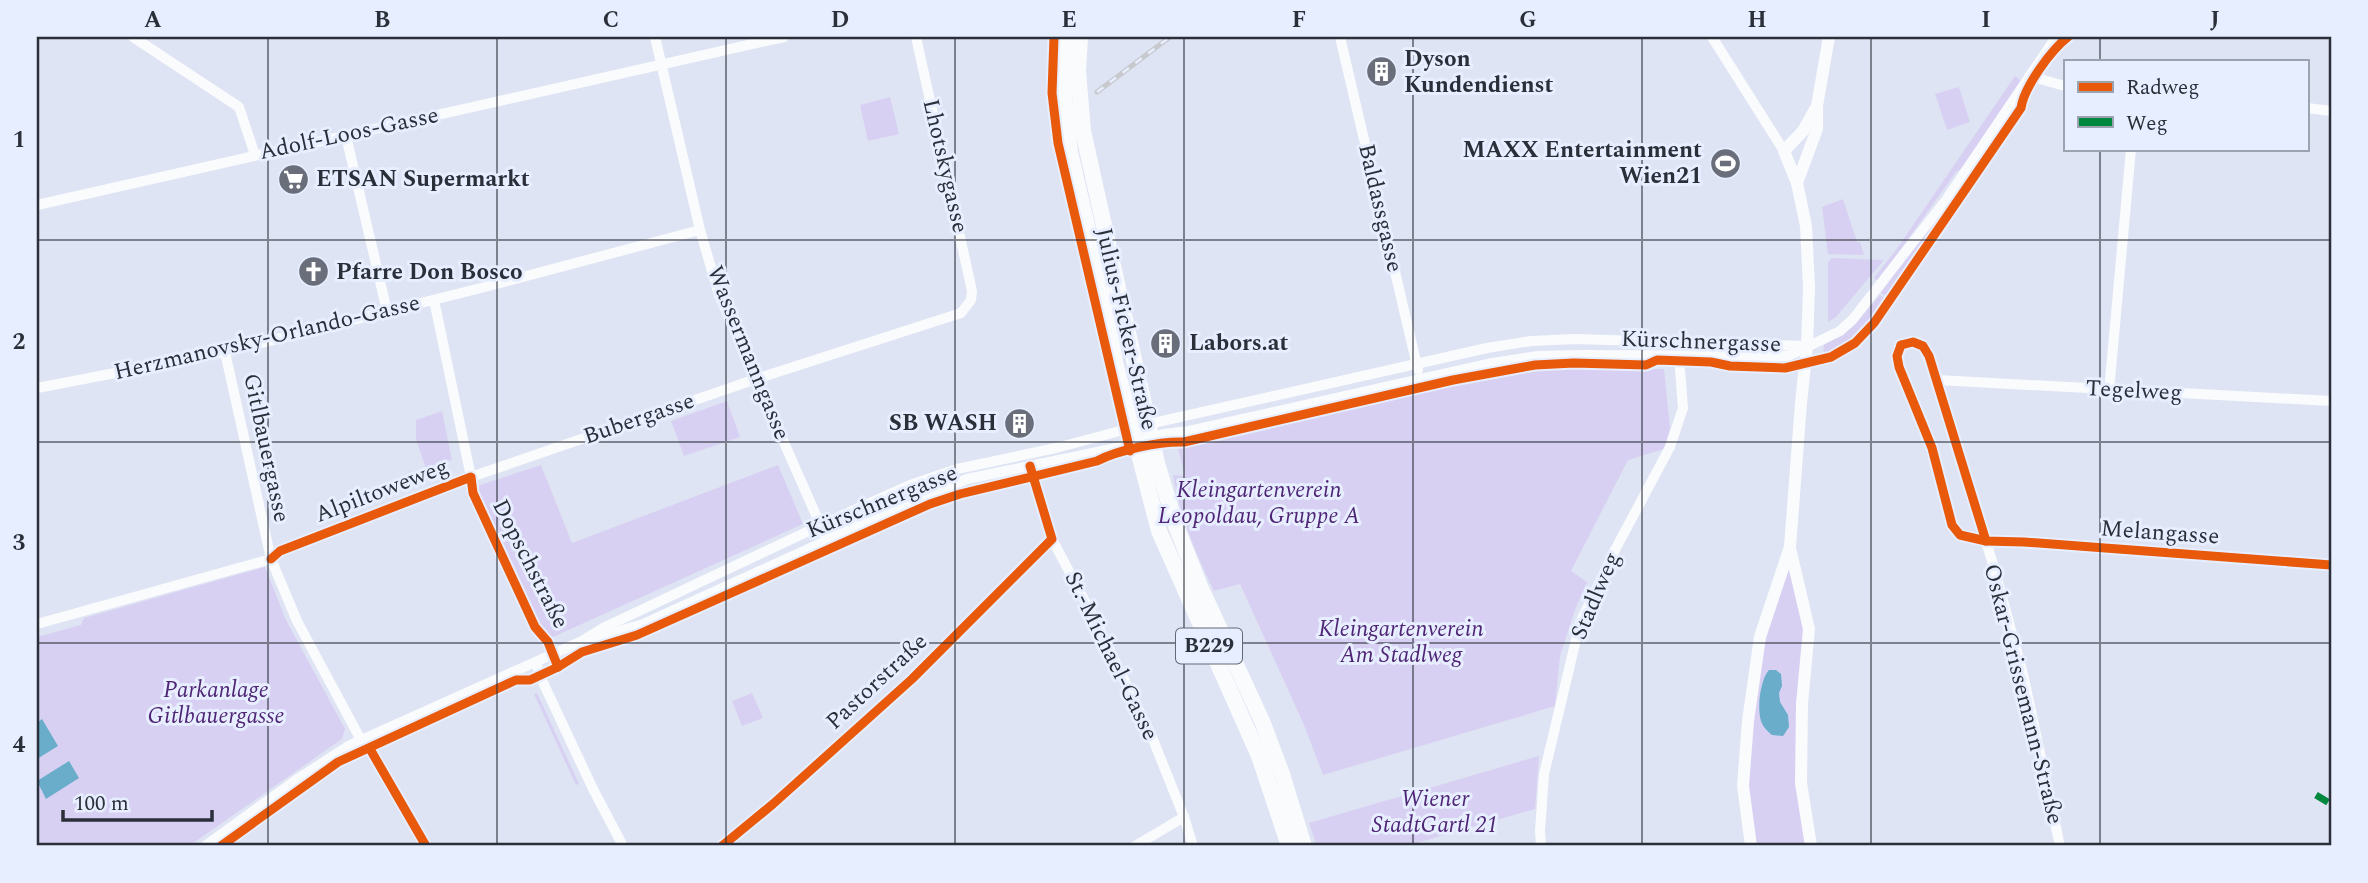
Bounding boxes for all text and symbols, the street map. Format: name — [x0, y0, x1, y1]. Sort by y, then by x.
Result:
text: A — [144, 3, 162, 38]
text: B — [374, 3, 390, 38]
text: C — [603, 3, 619, 38]
text: D — [831, 3, 849, 38]
text: E — [1061, 3, 1077, 38]
text: F — [1292, 3, 1306, 38]
text: G — [1519, 3, 1537, 38]
text: H — [1747, 3, 1767, 38]
text: I — [1981, 3, 1991, 38]
text: J — [2210, 3, 2220, 38]
place label: Dyson Kundendienst — [1404, 42, 1554, 103]
building icon: Dyson Kundendienst — [1364, 55, 1398, 89]
legend — [2064, 60, 2308, 150]
text: Radweg — [2126, 72, 2200, 104]
street label: Lhotskygasse — [913, 95, 977, 237]
street label: Adolf-Loos-Gasse — [256, 98, 442, 170]
text: Weg — [2126, 108, 2168, 140]
text: 1 — [13, 123, 25, 158]
place label: MAXX Entertainment Wien21 — [1462, 133, 1702, 194]
street label: Baldassgasse — [1348, 140, 1412, 276]
sports icon: MAXX Entertainment Wien21 — [1708, 146, 1742, 180]
supermarket icon: ETSAN Supermarkt — [276, 162, 310, 196]
place label: ETSAN Supermarkt — [316, 162, 530, 197]
street label: Julius-Ficker-Straße — [1086, 224, 1166, 434]
church icon: Pfarre Don Bosco — [296, 255, 330, 289]
place label: Pfarre Don Bosco — [336, 255, 523, 290]
street label: Wassermanngasse — [697, 261, 799, 445]
street label: Herzmanovsky-Orlando-Gasse — [111, 286, 423, 390]
street label: Kürschnergasse — [1620, 322, 1782, 362]
text: 2 — [13, 325, 26, 360]
building icon: Labors.at — [1149, 326, 1183, 360]
place label: Labors.at — [1189, 326, 1289, 361]
street label: Gitlbauergasse — [233, 370, 299, 526]
street label: Tegelweg — [2085, 371, 2183, 411]
street label: Bubergasse — [579, 384, 699, 454]
place label: SB WASH — [889, 406, 997, 441]
building icon: SB WASH — [1003, 406, 1037, 440]
street label: Alpiltoweweg — [310, 449, 454, 533]
street label: Kürschnergasse — [801, 456, 963, 548]
park label: Kleingartenverein Leopoldau, Gruppe A — [1158, 473, 1360, 534]
street label: Dopschstraße — [482, 493, 578, 635]
street label: Melangasse — [2100, 511, 2220, 555]
text: 3 — [13, 526, 26, 561]
street label: Stadlweg — [1562, 547, 1630, 645]
street label: Oskar-Grissemann-Straße — [1974, 560, 2072, 828]
street label: St.-Michael-Gasse — [1055, 565, 1167, 747]
park label: Kleingartenverein Am Stadlweg — [1318, 612, 1484, 673]
street label: Pastorstraße — [818, 625, 936, 739]
road number: B229 — [1176, 628, 1242, 664]
park label: Parkanlage Gitlbauergasse — [147, 673, 285, 734]
text: 4 — [13, 728, 26, 763]
scale bar — [63, 778, 212, 822]
park label: Wiener StadtGartl 21 — [1372, 782, 1498, 843]
text: 100 m — [74, 788, 129, 820]

